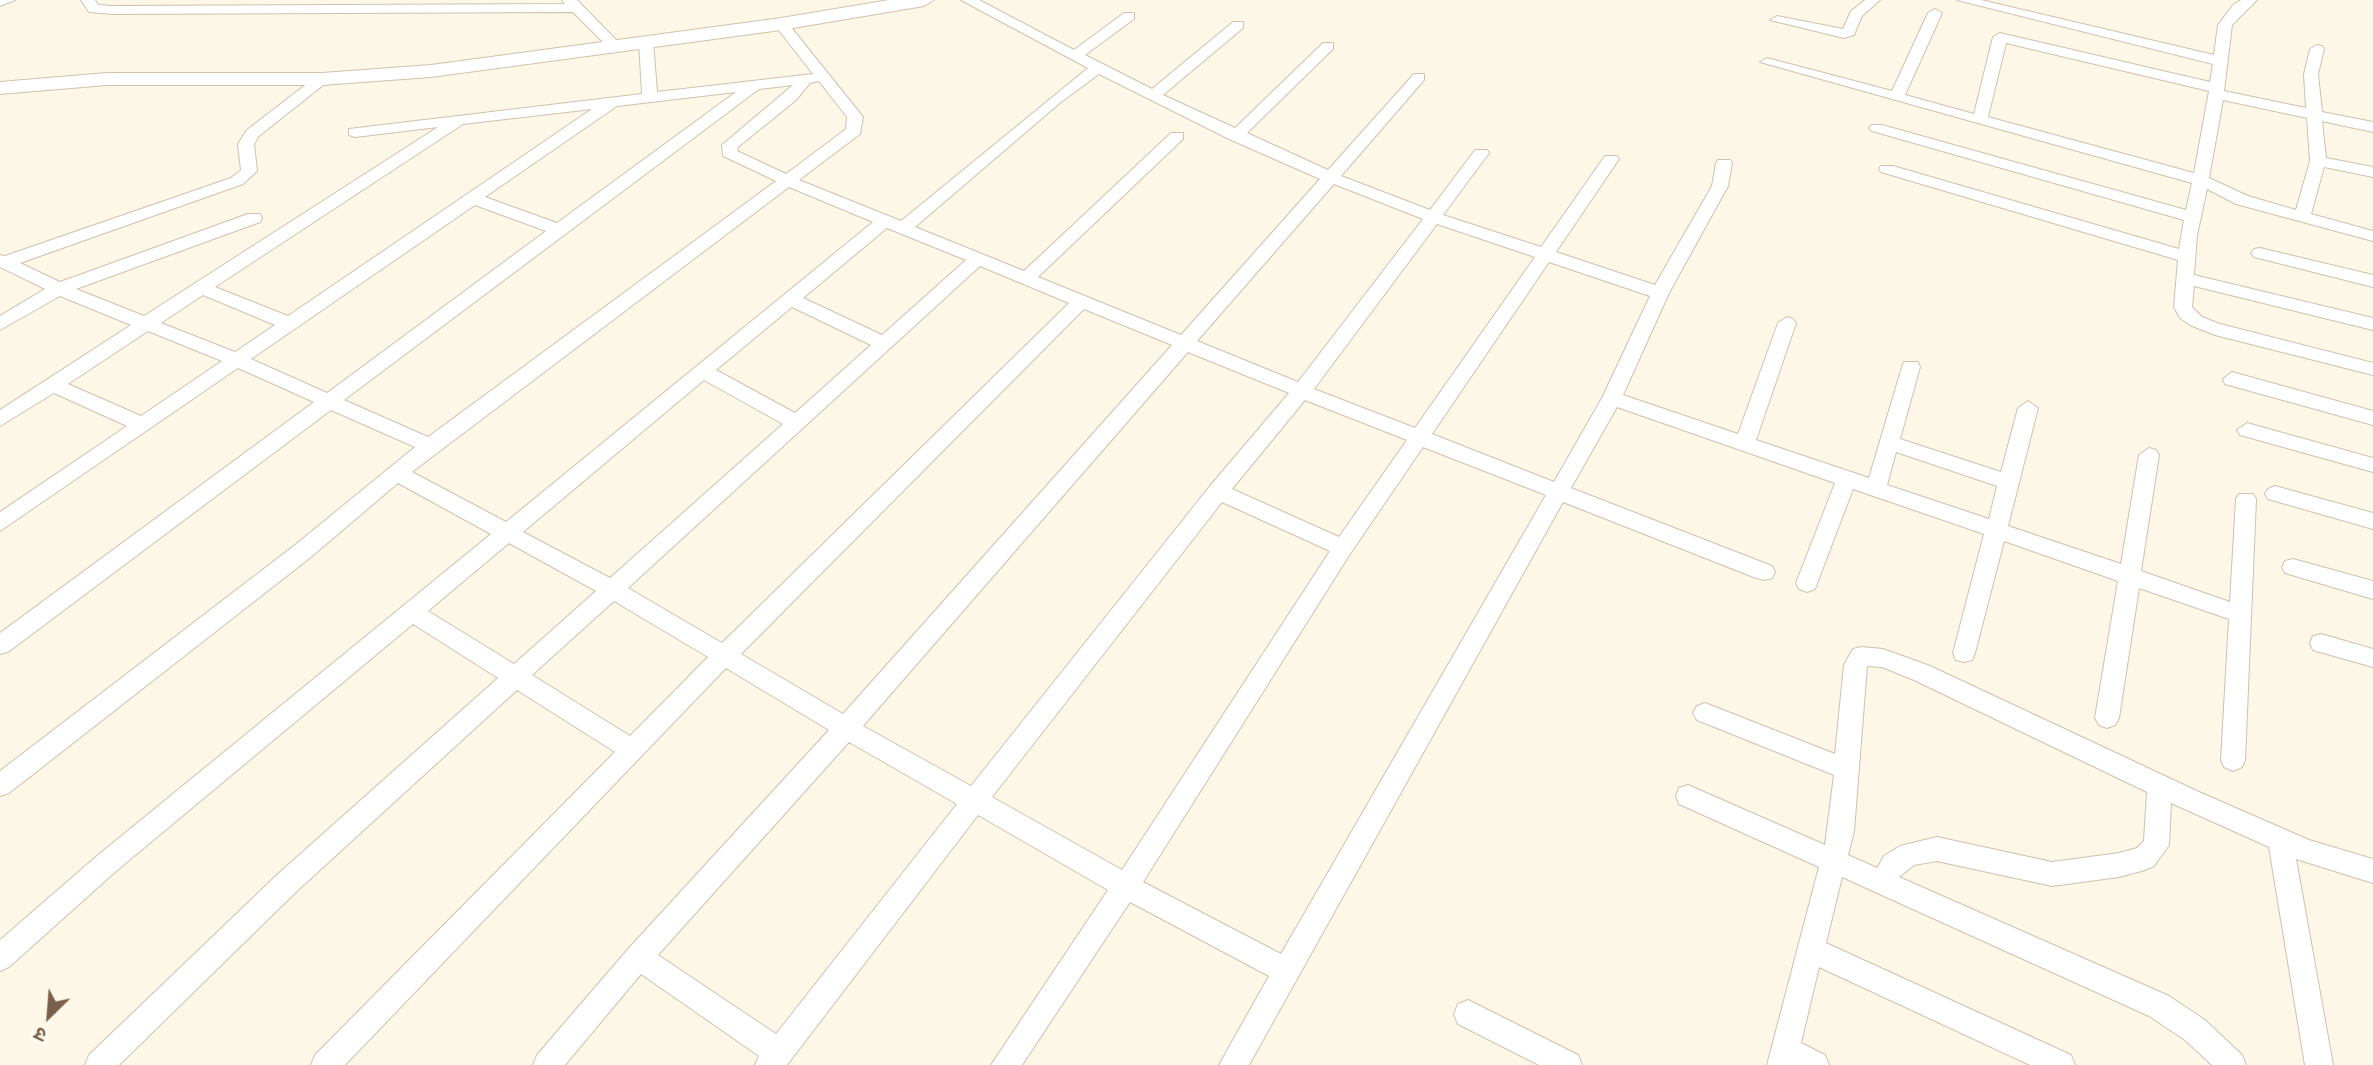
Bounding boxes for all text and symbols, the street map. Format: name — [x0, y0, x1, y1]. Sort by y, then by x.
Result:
north arrow — [14, 981, 84, 1051]
text: उ — [29, 1020, 51, 1051]

